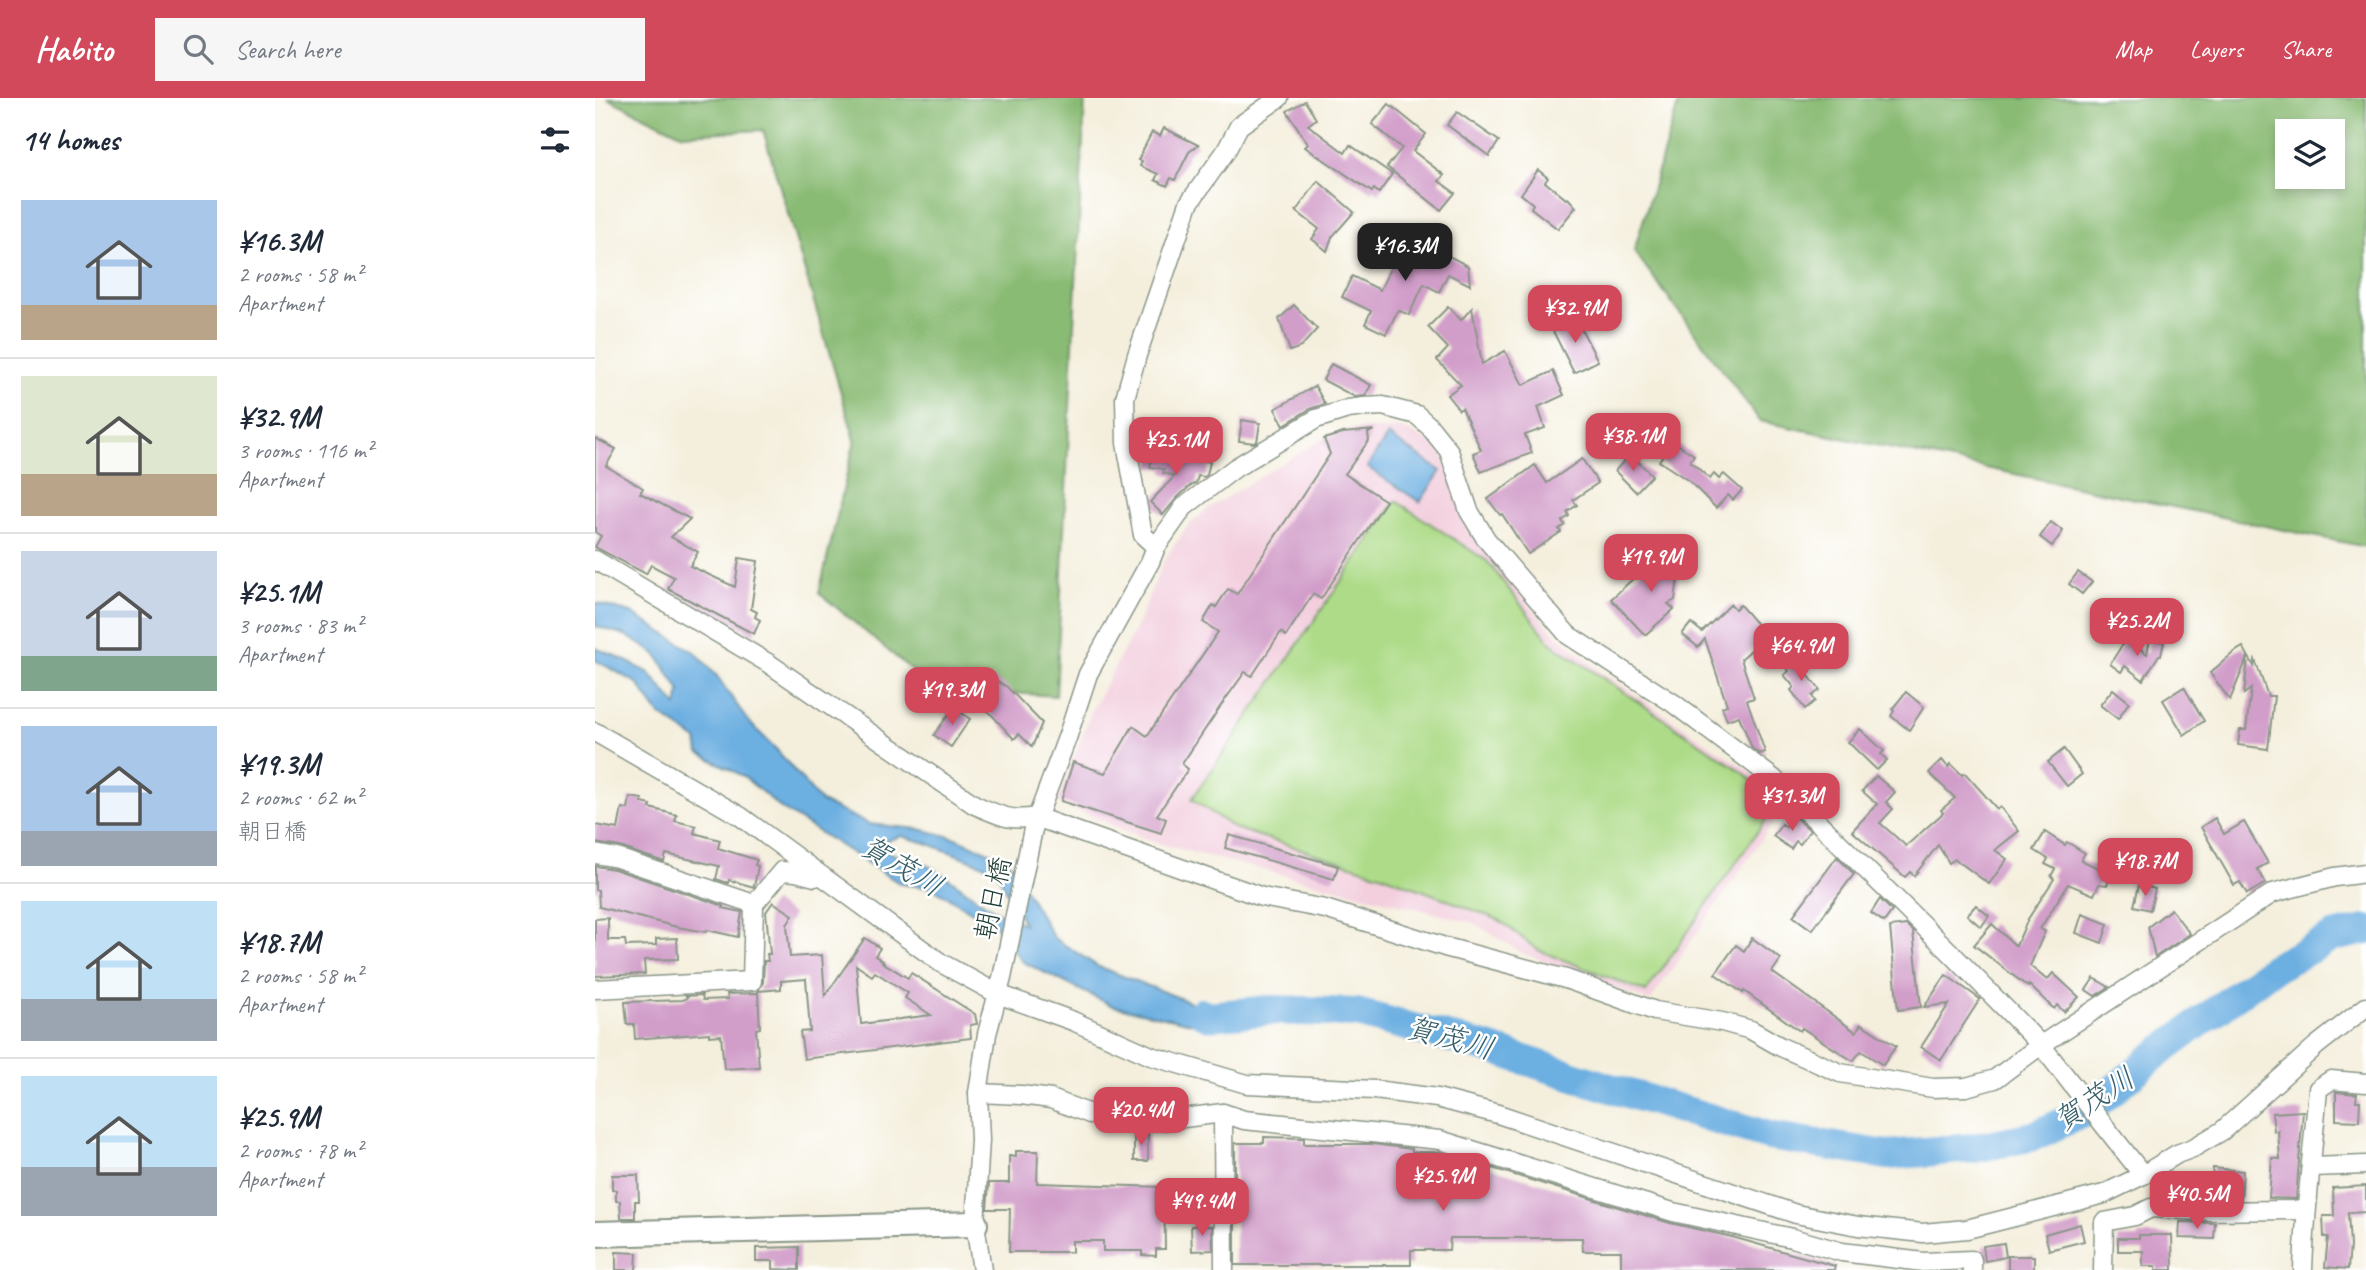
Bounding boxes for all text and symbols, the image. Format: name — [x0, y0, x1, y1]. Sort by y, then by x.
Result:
search box — [155, 18, 645, 81]
text: Habito — [35, 28, 113, 70]
icon: search — [179, 30, 217, 68]
text: Search here — [235, 33, 341, 66]
text: Map — [2115, 34, 2152, 64]
text: Layers — [2190, 34, 2243, 64]
text: Share — [2281, 34, 2331, 64]
map controls — [2275, 119, 2345, 189]
button: layers — [2275, 119, 2345, 189]
text: 14 homes — [21, 121, 119, 159]
icon: filters — [536, 121, 574, 159]
text: ¥16.3M — [238, 222, 320, 260]
pin: ¥16.3M — [1348, 223, 1462, 283]
icon: home — [77, 228, 161, 312]
text: ¥16.3M — [1373, 231, 1437, 260]
text: 2 rooms · 58 m² — [238, 260, 362, 289]
pin: ¥32.9M — [1518, 286, 1632, 345]
text: Apartment — [238, 289, 323, 318]
text: ¥32.9M — [1544, 293, 1606, 322]
text: ¥32.9M — [238, 398, 319, 436]
icon: home — [77, 404, 161, 488]
pin: ¥38.1M — [1576, 414, 1690, 473]
pin: ¥25.1M — [1119, 418, 1233, 477]
text: ¥38.1M — [1602, 421, 1664, 450]
text: ¥25.1M — [1145, 425, 1207, 454]
text: 3 rooms · 116 m² — [238, 436, 373, 465]
text: Apartment — [238, 465, 323, 494]
pin: ¥19.9M — [1594, 534, 1708, 594]
text: ¥19.9M — [1620, 542, 1682, 571]
text: ¥25.1M — [238, 573, 319, 611]
icon: home — [77, 579, 161, 663]
pin: ¥25.2M — [2080, 598, 2194, 658]
text: ¥25.2M — [2106, 606, 2168, 635]
text: 3 rooms · 83 m² — [238, 611, 362, 640]
pin: ¥64.9M — [1744, 624, 1858, 683]
text: ¥64.9M — [1770, 631, 1832, 660]
text: Apartment — [238, 640, 323, 669]
pin: ¥19.3M — [895, 668, 1009, 727]
text: ¥19.3M — [921, 675, 983, 704]
text: ¥19.3M — [238, 745, 319, 783]
icon: home — [77, 754, 161, 838]
pin: ¥31.3M — [1735, 774, 1849, 833]
text: ¥31.3M — [1761, 781, 1823, 810]
text: 2 rooms · 62 m² — [238, 783, 362, 812]
text: 朝日橋 — [238, 817, 307, 846]
water label: 賀茂川 — [854, 827, 950, 905]
pin: ¥18.7M — [2088, 838, 2202, 898]
text: ¥18.7M — [2114, 846, 2176, 875]
street label: 朝日橋 — [967, 853, 1018, 943]
text: ¥18.7M — [238, 923, 320, 961]
icon: home — [77, 929, 161, 1013]
text: 2 rooms · 58 m² — [238, 961, 362, 990]
text: Apartment — [238, 990, 323, 1019]
water label: 賀茂川 — [1402, 1008, 1498, 1068]
water label: 賀茂川 — [2046, 1059, 2142, 1139]
pin: ¥20.4M — [1084, 1088, 1198, 1147]
text: ¥20.4M — [1110, 1095, 1172, 1124]
text: ¥25.9M — [238, 1098, 319, 1136]
icon: home — [77, 1104, 161, 1188]
text: 2 rooms · 78 m² — [238, 1136, 362, 1165]
pin: ¥25.9M — [1386, 1154, 1500, 1213]
text: ¥25.9M — [1412, 1161, 1474, 1190]
text: Apartment — [238, 1165, 323, 1194]
pin: ¥40.5M — [2140, 1172, 2254, 1231]
pin: ¥49.4M — [1145, 1178, 1259, 1238]
text: ¥40.5M — [2166, 1179, 2228, 1208]
text: ¥49.4M — [1171, 1186, 1233, 1215]

